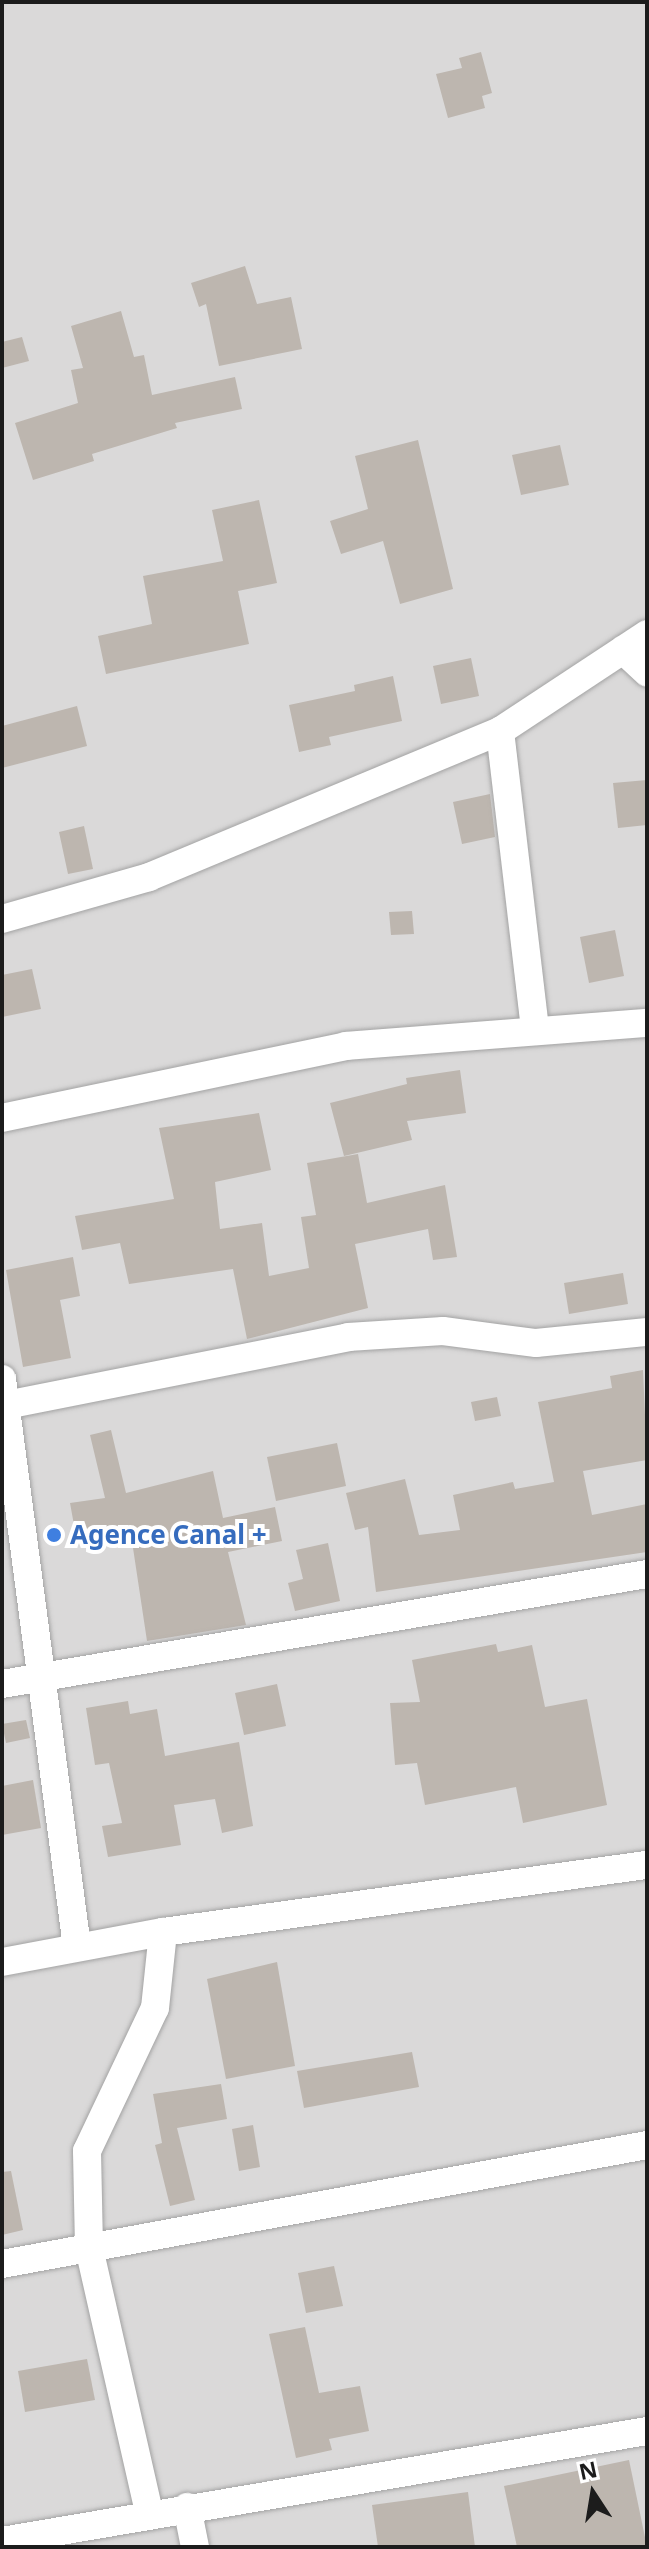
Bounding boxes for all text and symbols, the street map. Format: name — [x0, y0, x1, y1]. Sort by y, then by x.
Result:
place label: Agence Canal + — [70, 1519, 267, 1551]
marker: Agence Canal + — [45, 1526, 63, 1544]
north arrow — [553, 2453, 633, 2533]
text: N — [576, 2453, 600, 2486]

